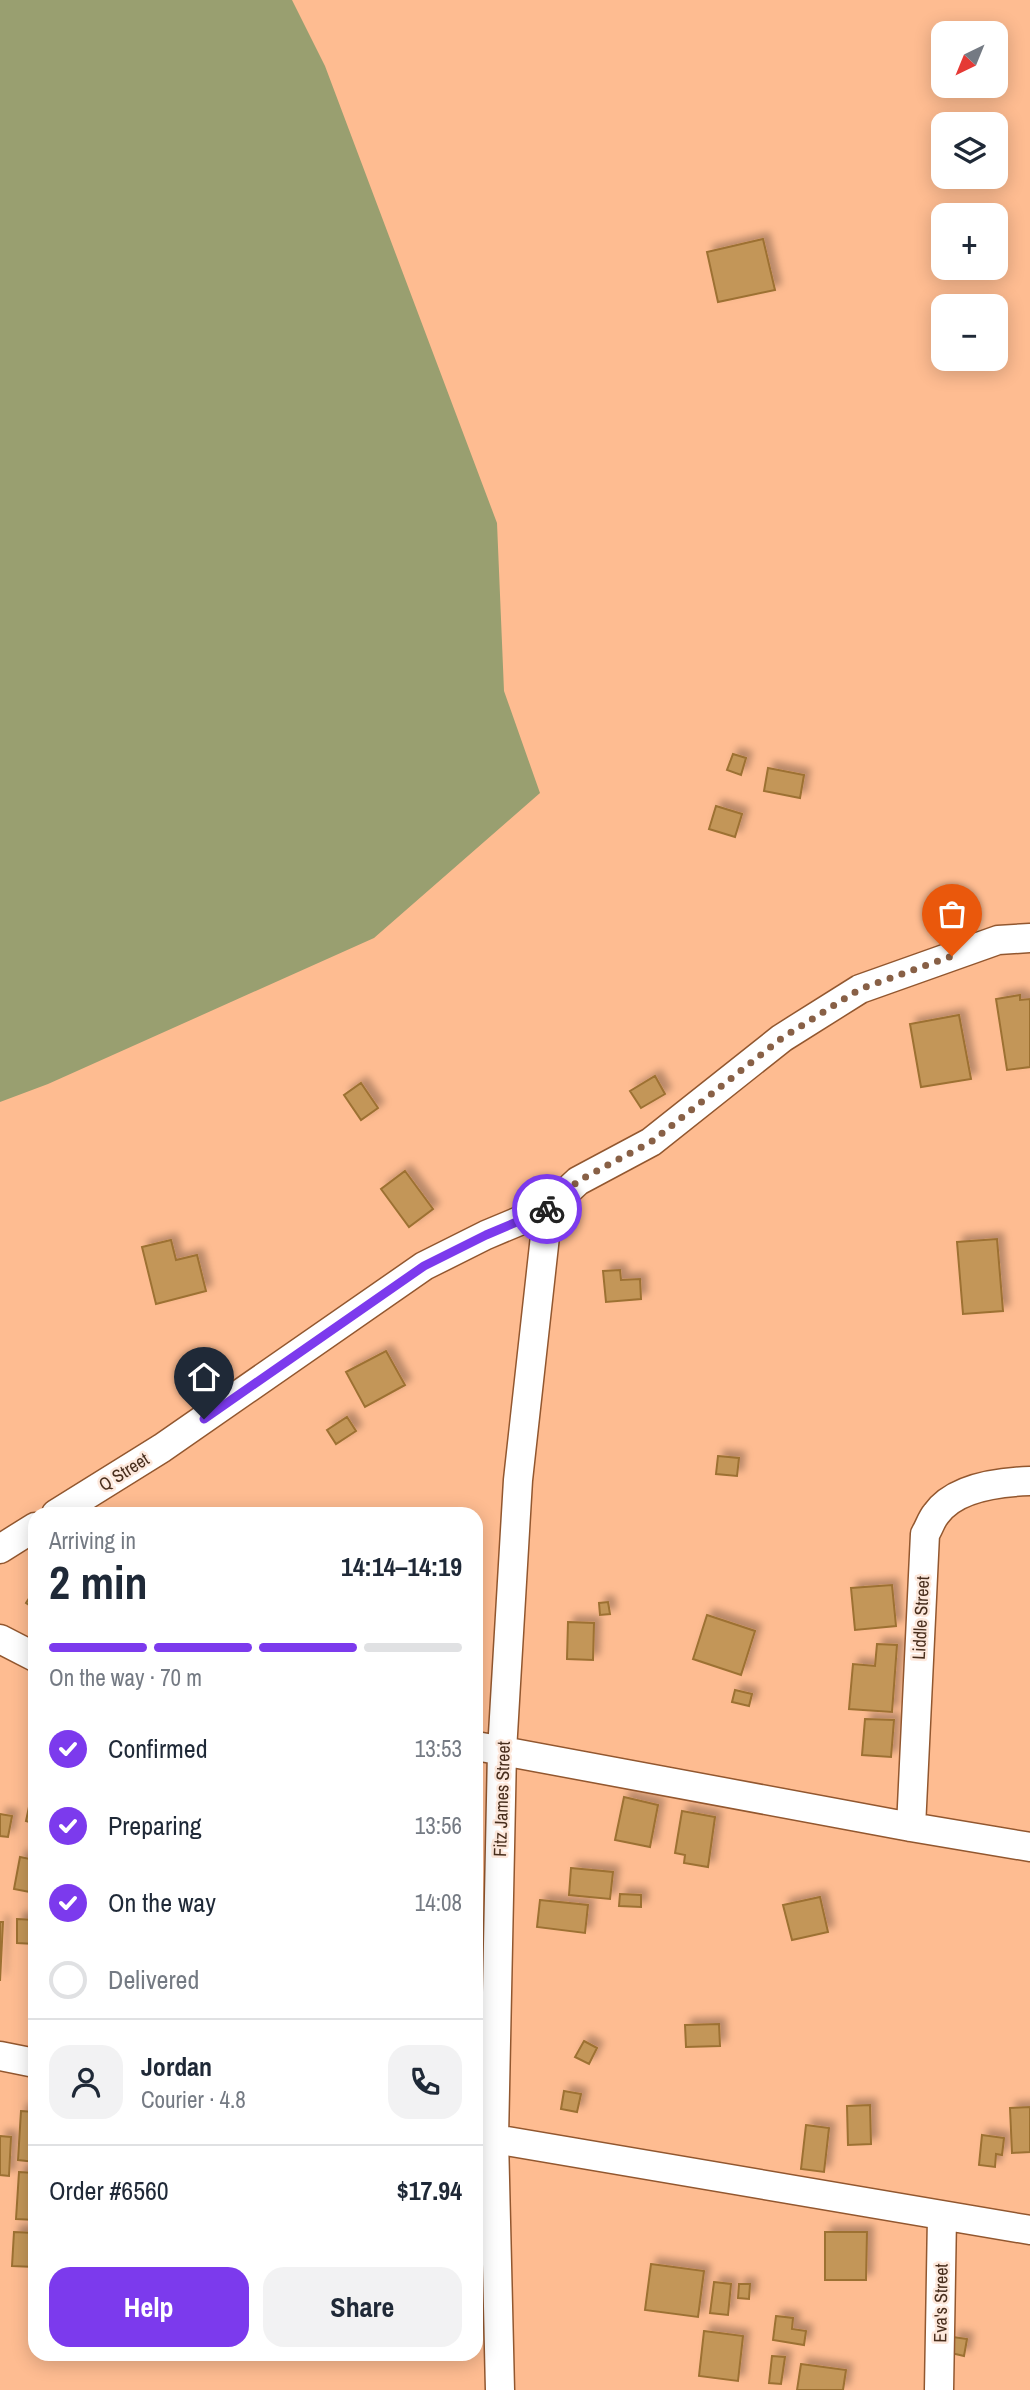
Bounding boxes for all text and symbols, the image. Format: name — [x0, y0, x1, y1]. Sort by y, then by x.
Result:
north arrow — [931, 21, 1008, 98]
map controls — [931, 21, 1008, 371]
button: layers — [931, 112, 1008, 189]
button: + — [931, 203, 1008, 280]
button: − — [931, 294, 1008, 371]
pin — [922, 884, 982, 956]
icon: bag — [933, 895, 971, 933]
courier — [512, 1174, 582, 1244]
icon: bike — [528, 1190, 566, 1228]
pin — [174, 1347, 234, 1419]
icon: home — [185, 1358, 223, 1396]
street label: Q Street — [94, 1446, 154, 1497]
text: Arriving in — [49, 1525, 136, 1556]
text: 14:14–14:19 — [341, 1549, 462, 1584]
text: 2 min — [49, 1551, 148, 1613]
street label: Liddle Street — [906, 1576, 935, 1660]
text: On the way · 70 m — [49, 1662, 202, 1693]
icon: check — [49, 1730, 87, 1768]
text: Confirmed — [108, 1731, 208, 1766]
text: 13:53 — [415, 1733, 462, 1764]
street label: Fitz James Street — [487, 1741, 516, 1857]
icon: check — [49, 1807, 87, 1845]
text: Preparing — [108, 1808, 202, 1843]
text: 13:56 — [415, 1810, 462, 1841]
icon: check — [49, 1884, 87, 1922]
text: On the way — [108, 1885, 216, 1920]
text: 14:08 — [415, 1887, 462, 1918]
text: Delivered — [108, 1962, 199, 1997]
button: person — [49, 2045, 123, 2119]
button: phone — [388, 2045, 462, 2119]
text: Jordan — [141, 2049, 212, 2084]
text: Courier · 4.8 — [141, 2084, 246, 2115]
text: Order #6560 — [49, 2173, 169, 2208]
text: $17.94 — [397, 2173, 462, 2208]
street label: Eva's Street — [927, 2263, 954, 2343]
button: Help — [49, 2267, 249, 2347]
button: Share — [263, 2267, 462, 2347]

